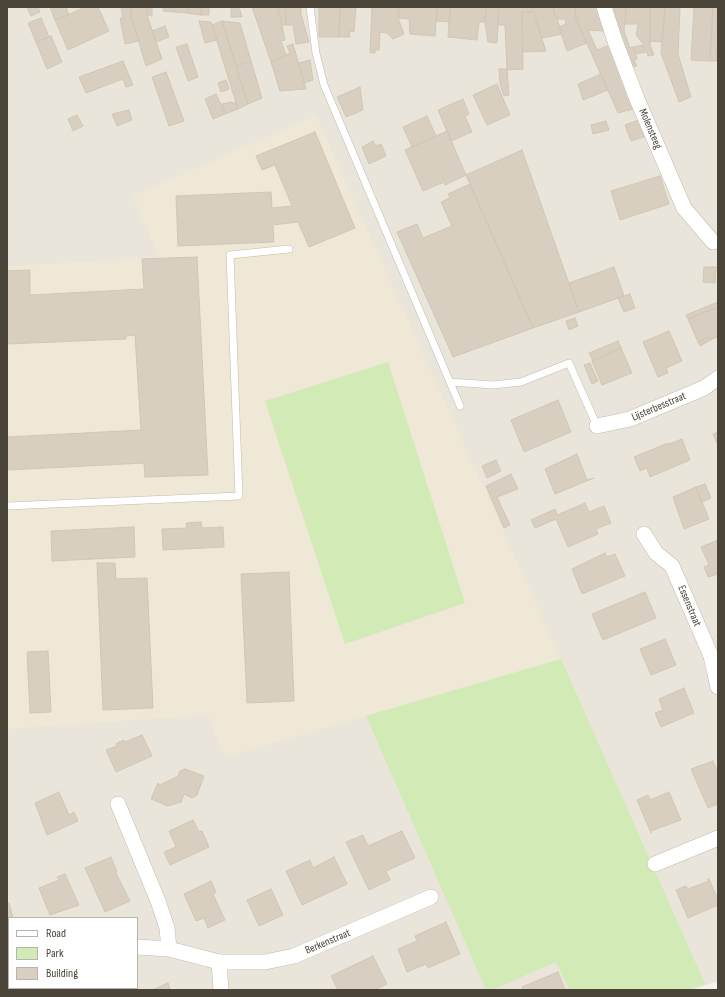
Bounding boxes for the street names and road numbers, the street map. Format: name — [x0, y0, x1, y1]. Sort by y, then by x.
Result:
street label: Molensteeg — [636, 107, 664, 151]
street label: Lijsterbesstraat — [630, 390, 688, 424]
street label: Essenstraat — [674, 583, 704, 629]
street label: Berkenstraat — [303, 927, 353, 957]

